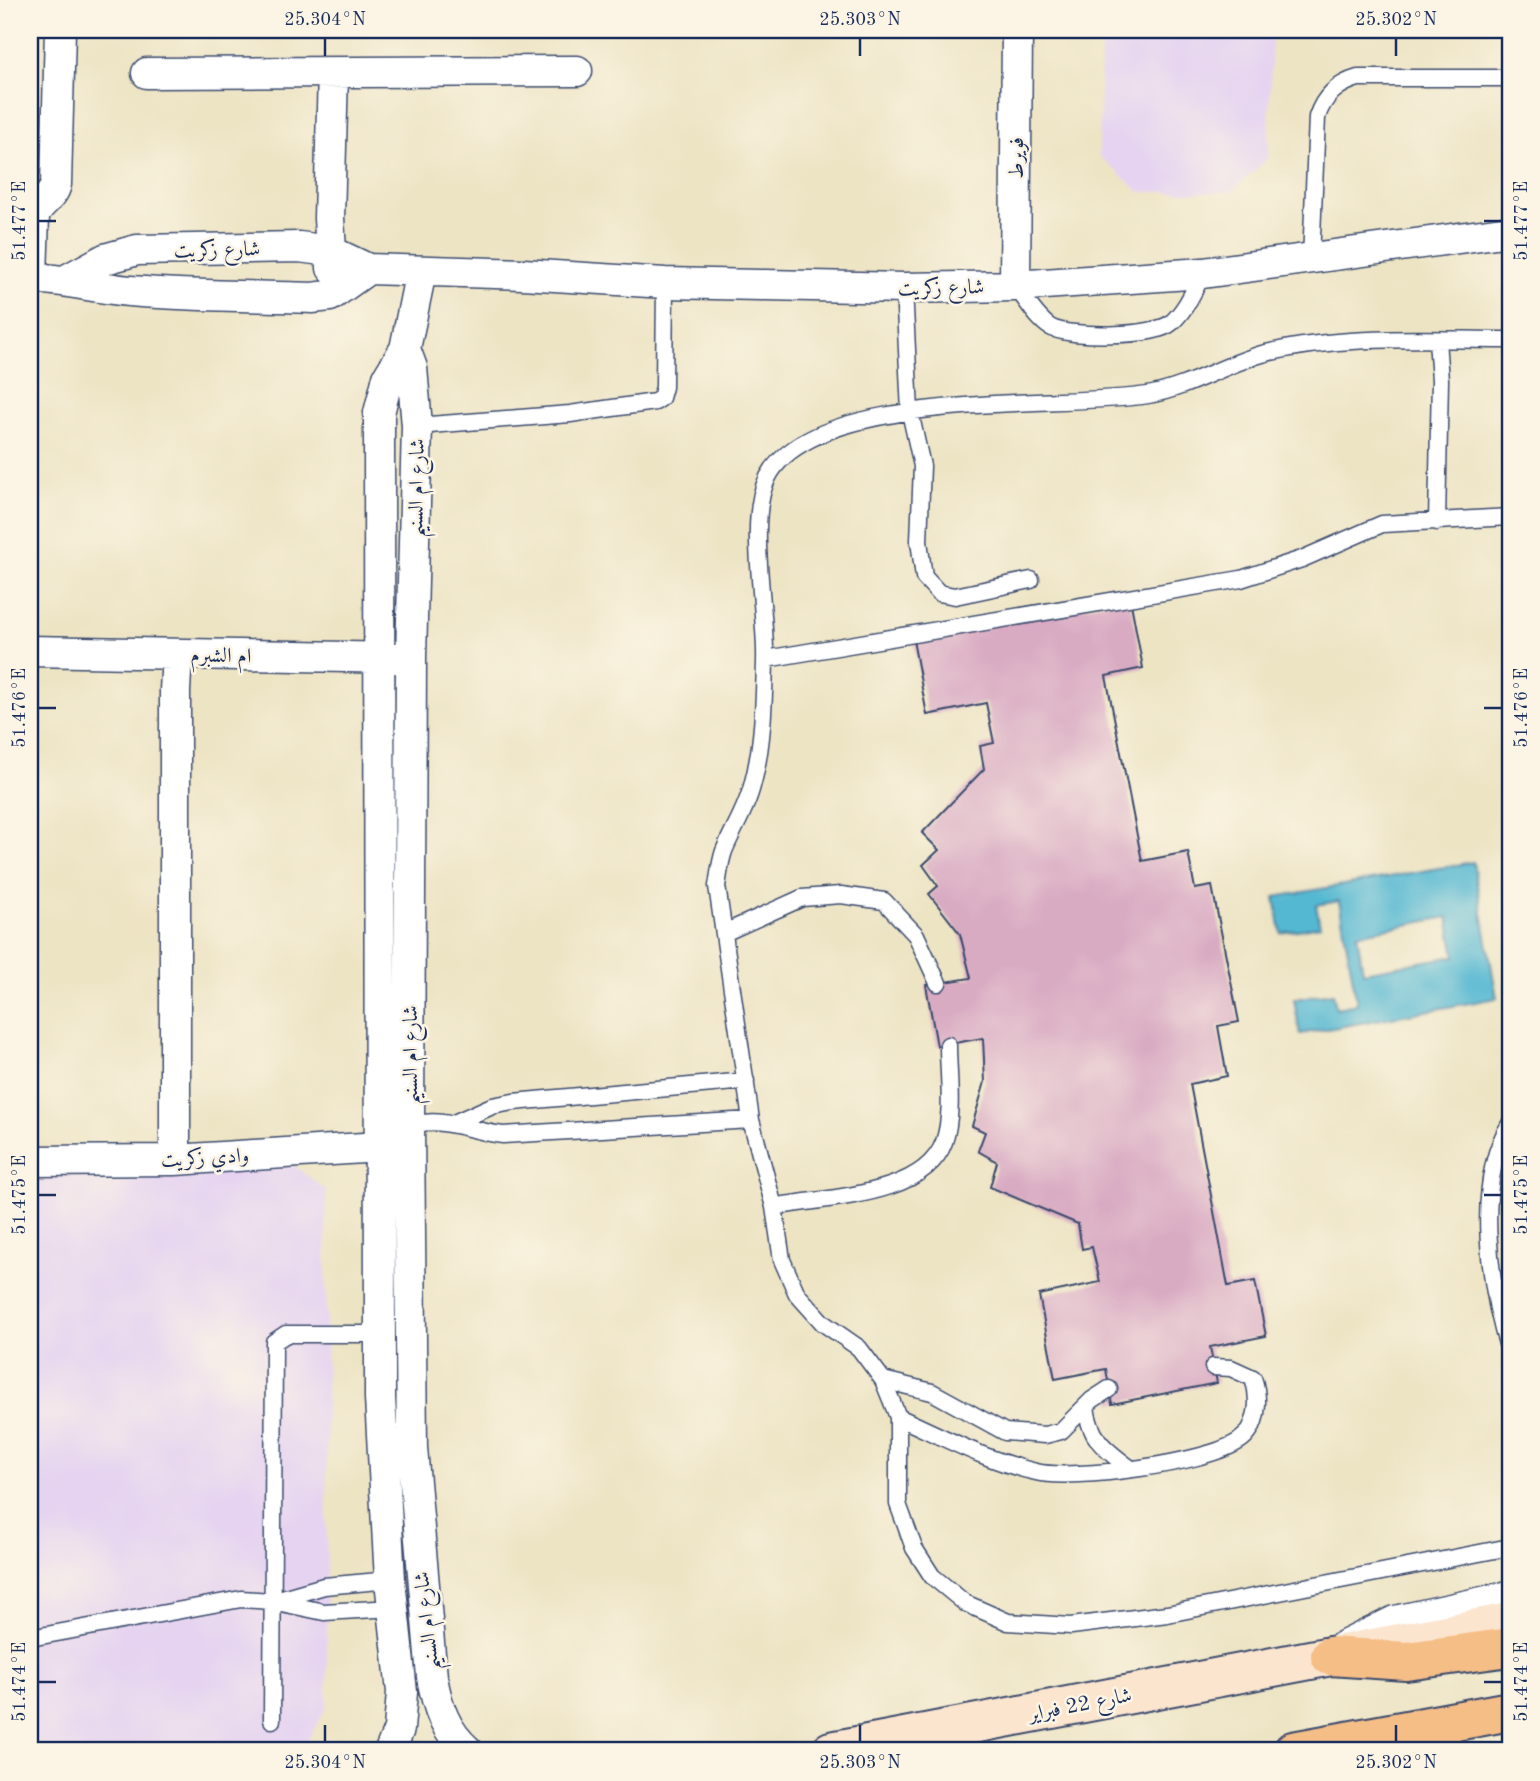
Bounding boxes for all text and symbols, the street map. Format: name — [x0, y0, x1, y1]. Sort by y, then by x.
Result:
text: 25.304°N — [284, 11, 366, 29]
text: 25.303°N — [819, 11, 901, 29]
text: 25.302°N — [1355, 11, 1437, 29]
street label: فويرط — [1007, 137, 1029, 179]
text: 51.477°E — [11, 181, 29, 261]
text: 51.477°E — [1513, 181, 1531, 261]
street label: شارع زكريت — [174, 237, 261, 268]
street label: شارع زكريت — [898, 275, 985, 306]
street label: شارع ام السنيم — [406, 438, 438, 538]
street label: ام الشبرم — [190, 645, 252, 674]
text: 51.476°E — [11, 668, 29, 748]
text: 51.476°E — [1513, 668, 1531, 748]
street label: شارع ام السنيم — [401, 1005, 431, 1105]
street label: وادي زكريت — [160, 1144, 250, 1175]
text: 51.475°E — [11, 1155, 29, 1235]
text: 51.475°E — [1513, 1155, 1531, 1235]
street label: شارع ام السنيم — [412, 1569, 452, 1671]
text: 51.474°E — [11, 1642, 29, 1722]
text: 51.474°E — [1513, 1642, 1531, 1722]
street label: شارع 22 فبراير — [1025, 1685, 1135, 1732]
text: 25.304°N — [284, 1754, 366, 1772]
text: 25.303°N — [819, 1754, 901, 1772]
text: 25.302°N — [1355, 1754, 1437, 1772]

